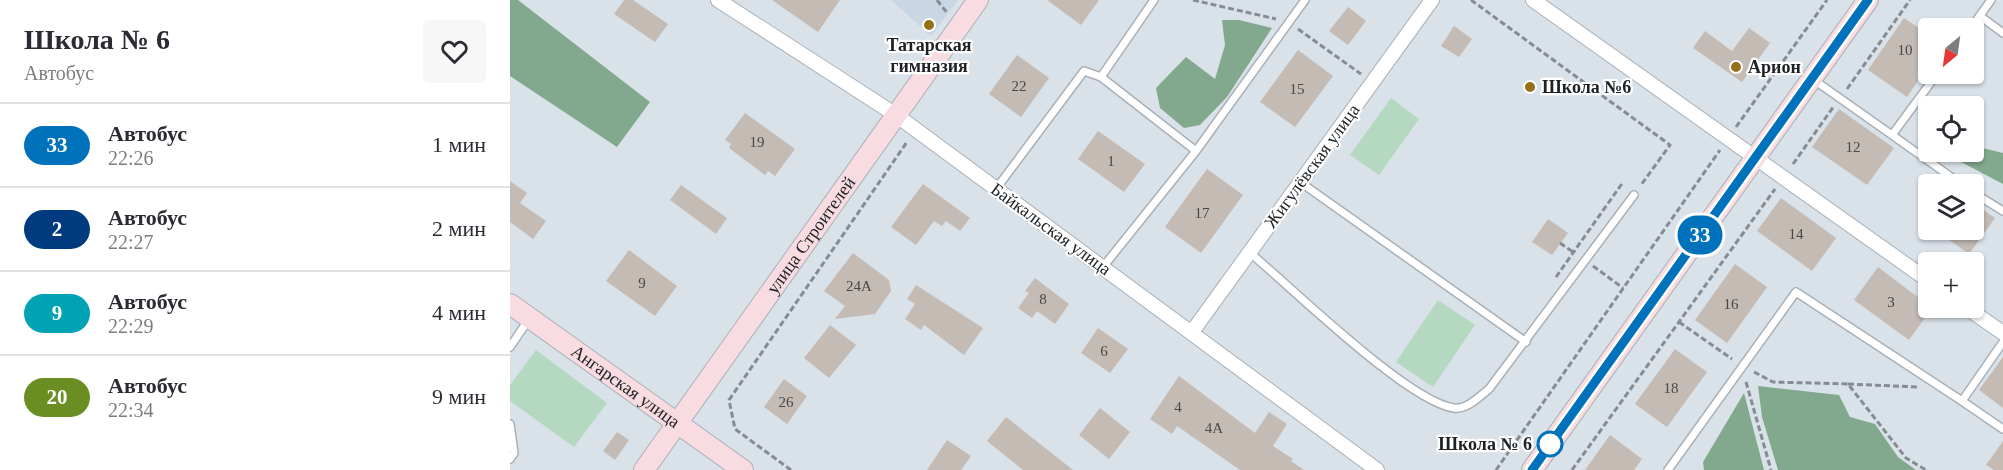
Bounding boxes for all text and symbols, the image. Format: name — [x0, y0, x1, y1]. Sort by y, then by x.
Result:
marker: Татарская гимназия — [922, 18, 936, 32]
north arrow — [1918, 18, 1984, 84]
map controls — [1918, 18, 1984, 318]
button: heart — [423, 20, 486, 83]
text: Школа № 6 — [24, 24, 170, 55]
place label: Татарская гимназия — [887, 35, 972, 76]
house number: 10 — [1898, 42, 1913, 58]
place label: Арион — [1748, 57, 1801, 77]
marker: Арион — [1729, 60, 1743, 74]
text: Автобус — [24, 62, 94, 84]
place label: Школа №6 — [1542, 77, 1631, 97]
house number: 22 — [1012, 78, 1027, 94]
marker: Школа №6 — [1523, 80, 1537, 94]
house number: 15 — [1290, 81, 1305, 97]
button: locate — [1918, 96, 1984, 162]
street label: Жигулёвская улица — [1260, 100, 1364, 232]
text: Автобус — [108, 121, 187, 146]
text: 1 мин — [432, 132, 486, 157]
text: 33 — [47, 133, 68, 157]
house number: 19 — [750, 134, 765, 150]
house number: 12 — [1846, 139, 1861, 155]
text: 22:26 — [108, 147, 154, 169]
house number: 1 — [1107, 153, 1115, 169]
street label: улица Строителей — [762, 173, 859, 298]
button: layers — [1918, 174, 1984, 240]
street label: Байкальская улица — [987, 179, 1115, 279]
text: Автобус — [108, 205, 187, 230]
house number: 17 — [1195, 205, 1210, 221]
text: 2 мин — [432, 216, 486, 241]
line badge: 33 — [1673, 216, 1727, 254]
text: 2 — [52, 217, 62, 241]
text: 33 — [1690, 223, 1711, 247]
house number: 14 — [1789, 226, 1804, 242]
text: 22:27 — [108, 231, 154, 253]
button: + — [1918, 252, 1984, 318]
house number: 9 — [638, 275, 646, 291]
house number: 24А — [846, 278, 872, 294]
text: Автобус — [108, 289, 187, 314]
house number: 8 — [1039, 291, 1047, 307]
house number: 3 — [1887, 294, 1895, 310]
house number: 16 — [1724, 296, 1739, 312]
text: 4 мин — [432, 300, 486, 325]
text: 9 — [52, 301, 62, 325]
text: 22:29 — [108, 315, 154, 337]
street label: Ангарская улица — [567, 341, 684, 432]
house number: 6 — [1100, 343, 1108, 359]
text: Автобус — [108, 373, 187, 398]
house number: 18 — [1664, 380, 1679, 396]
text: 9 мин — [432, 384, 486, 409]
text: 20 — [47, 385, 68, 409]
house number: 26 — [779, 394, 794, 410]
text: 22:34 — [108, 399, 154, 421]
house number: 4 — [1174, 399, 1182, 415]
house number: 4А — [1205, 420, 1223, 436]
marker: Школа № 6 — [1537, 431, 1563, 457]
place label: Школа № 6 — [1438, 434, 1532, 454]

